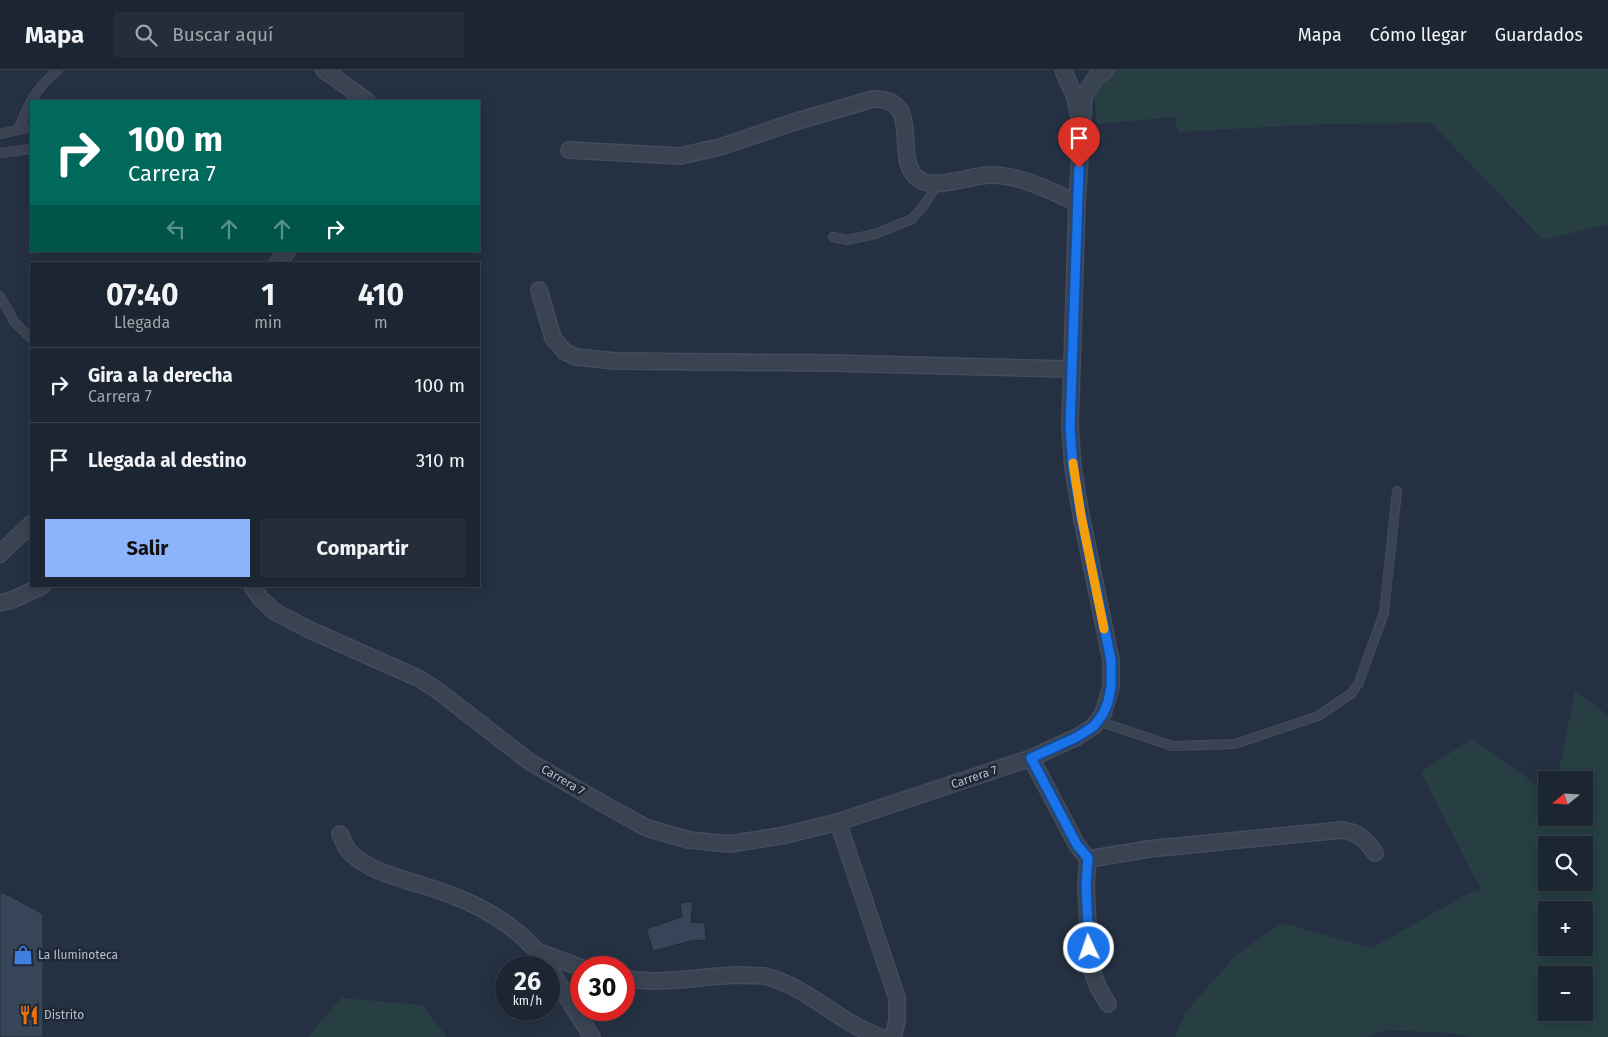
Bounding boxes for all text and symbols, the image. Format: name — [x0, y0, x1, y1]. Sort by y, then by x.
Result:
search box — [114, 12, 464, 57]
text: Mapa — [25, 21, 84, 49]
icon: search — [132, 21, 160, 49]
text: Buscar aquí — [172, 23, 273, 46]
text: Mapa — [1298, 24, 1342, 46]
text: Cómo llegar — [1370, 24, 1467, 46]
text: Guardados — [1495, 24, 1583, 46]
pin — [1058, 117, 1100, 168]
text: 100 m — [128, 118, 223, 160]
icon: right — [45, 120, 110, 185]
icon: arrive — [1065, 124, 1093, 152]
text: Carrera 7 — [128, 160, 216, 187]
icon: left — [162, 215, 190, 243]
icon: ahead — [215, 215, 243, 243]
icon: ahead — [268, 215, 296, 243]
icon: right — [321, 215, 349, 243]
text: 07:40 — [106, 277, 178, 313]
text: 1 — [261, 277, 275, 313]
text: 410 — [358, 277, 404, 313]
text: Llegada — [114, 313, 170, 332]
text: min — [254, 313, 282, 332]
text: m — [374, 313, 388, 332]
text: Gira a la derecha — [88, 364, 233, 387]
icon: right — [45, 371, 73, 399]
text: 100 m — [414, 374, 465, 397]
text: Carrera 7 — [88, 387, 152, 406]
icon: arrive — [45, 446, 73, 474]
text: Llegada al destino — [88, 449, 247, 472]
text: 310 m — [416, 449, 465, 472]
button: Salir — [45, 519, 250, 577]
button: Compartir — [260, 519, 465, 577]
street label: Carrera 7 — [539, 762, 587, 798]
street label: Carrera 7 — [949, 763, 999, 791]
north arrow — [1538, 771, 1592, 826]
map controls — [1538, 771, 1593, 1021]
button: search — [1538, 836, 1593, 891]
button: + — [1538, 901, 1593, 956]
position arrow — [1062, 921, 1114, 973]
shop icon: La Iluminoteca — [12, 944, 34, 966]
place label: La Iluminoteca — [38, 948, 118, 962]
speed limit sign: 30 — [570, 956, 635, 1021]
button: − — [1538, 966, 1593, 1021]
text: 26 — [514, 967, 541, 997]
text: km/h — [513, 994, 542, 1008]
restaurant icon: Distrito — [18, 1004, 40, 1026]
place label: Distrito — [44, 1008, 84, 1022]

